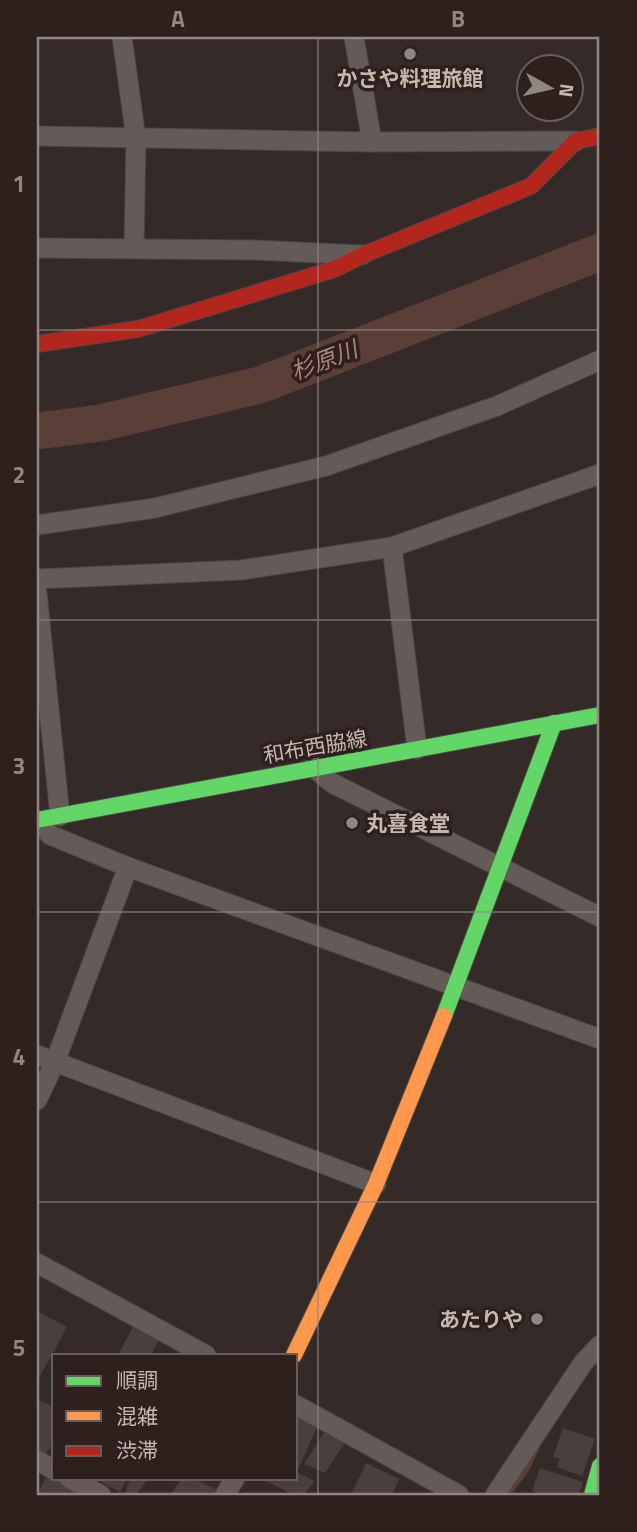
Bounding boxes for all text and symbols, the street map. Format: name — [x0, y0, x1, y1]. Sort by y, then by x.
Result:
text: A — [171, 1, 185, 36]
text: B — [451, 1, 465, 36]
marker: かさや料理旅館 — [402, 46, 418, 62]
north arrow — [514, 52, 584, 122]
place label: かさや料理旅館 — [337, 62, 484, 94]
text: N — [552, 82, 583, 99]
text: 1 — [13, 166, 25, 201]
water label: 杉原川 — [286, 330, 365, 389]
text: 2 — [13, 457, 25, 492]
street label: 和布西脇線 — [261, 721, 369, 771]
text: 3 — [13, 748, 25, 783]
place label: 丸喜食堂 — [366, 807, 450, 839]
marker: 丸喜食堂 — [344, 815, 360, 831]
text: 4 — [13, 1039, 25, 1074]
place label: あたりや — [439, 1303, 523, 1335]
marker: あたりや — [529, 1311, 545, 1327]
text: 5 — [13, 1330, 25, 1365]
legend — [52, 1354, 298, 1480]
text: 順調 — [116, 1364, 158, 1396]
text: 混雑 — [116, 1400, 158, 1432]
text: 渋滞 — [116, 1434, 158, 1466]

